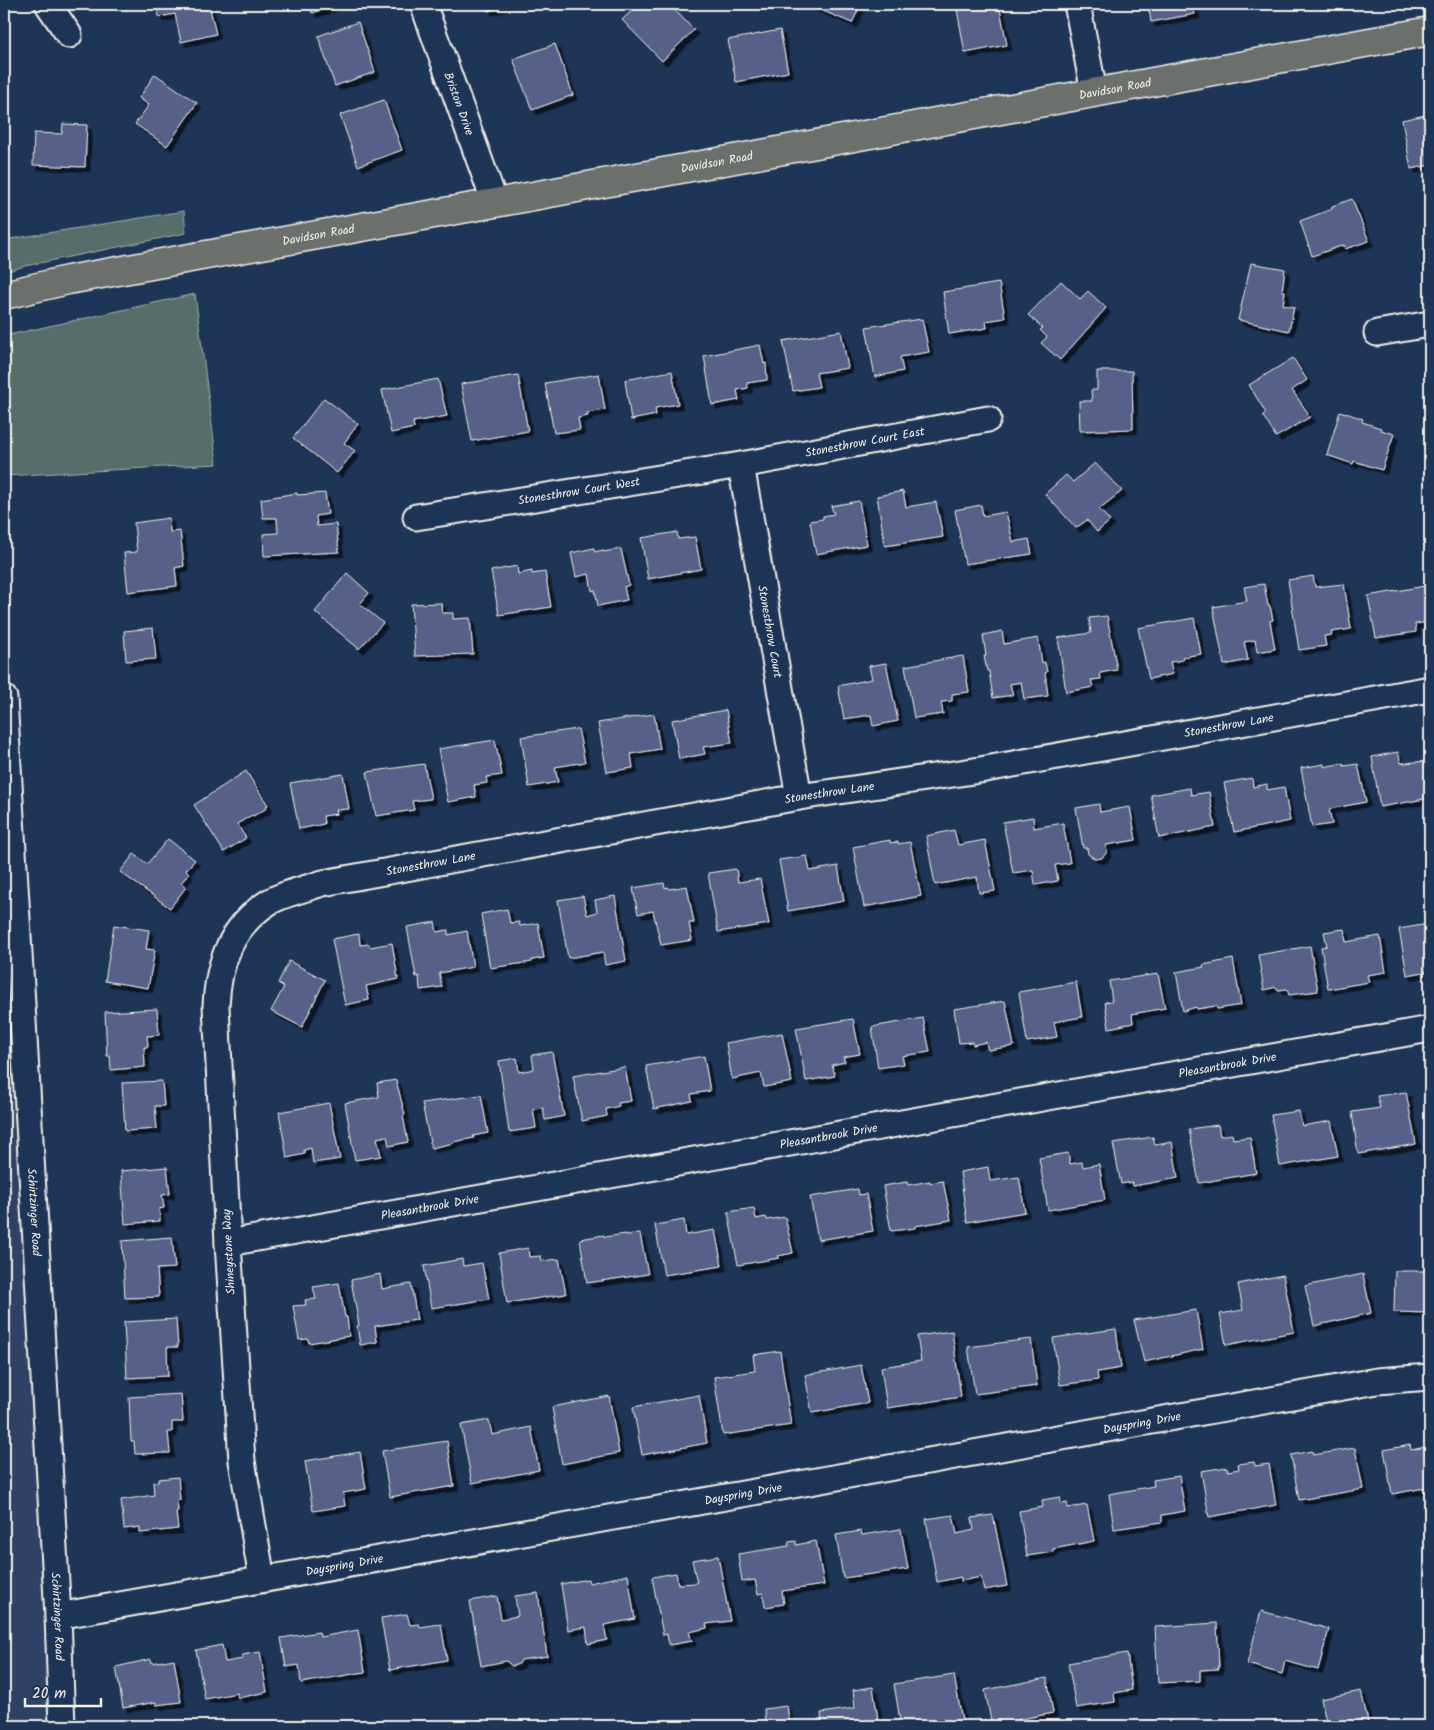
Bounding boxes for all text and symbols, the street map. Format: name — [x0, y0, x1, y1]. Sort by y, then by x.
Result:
street label: Briston Drive — [439, 69, 479, 139]
street label: Davidson Road — [1077, 73, 1154, 105]
street label: Davidson Road — [679, 146, 755, 178]
street label: Davidson Road — [281, 219, 357, 251]
street label: Stonesthrow Court East — [803, 421, 926, 462]
street label: Stonesthrow Court West — [517, 472, 642, 510]
street label: Stonesthrow Court — [753, 584, 788, 680]
street label: Stonesthrow Lane — [1182, 708, 1276, 743]
street label: Stonesthrow Lane — [783, 776, 876, 809]
street label: Stonesthrow Lane — [384, 846, 478, 881]
street label: Pleasantbrook Drive — [1177, 1047, 1278, 1083]
street label: Pleasantbrook Drive — [778, 1118, 880, 1154]
street label: Schirtzinger Road — [22, 1168, 46, 1258]
street label: Pleasantbrook Drive — [379, 1189, 481, 1225]
street label: Shineystone Way — [217, 1208, 241, 1295]
street label: Dayspring Drive — [1102, 1407, 1183, 1439]
street label: Dayspring Drive — [703, 1478, 784, 1510]
street label: Dayspring Drive — [304, 1549, 386, 1581]
street label: Schirtzinger Road — [46, 1572, 69, 1662]
scale bar — [25, 1675, 101, 1707]
text: 20 m — [32, 1682, 66, 1706]

